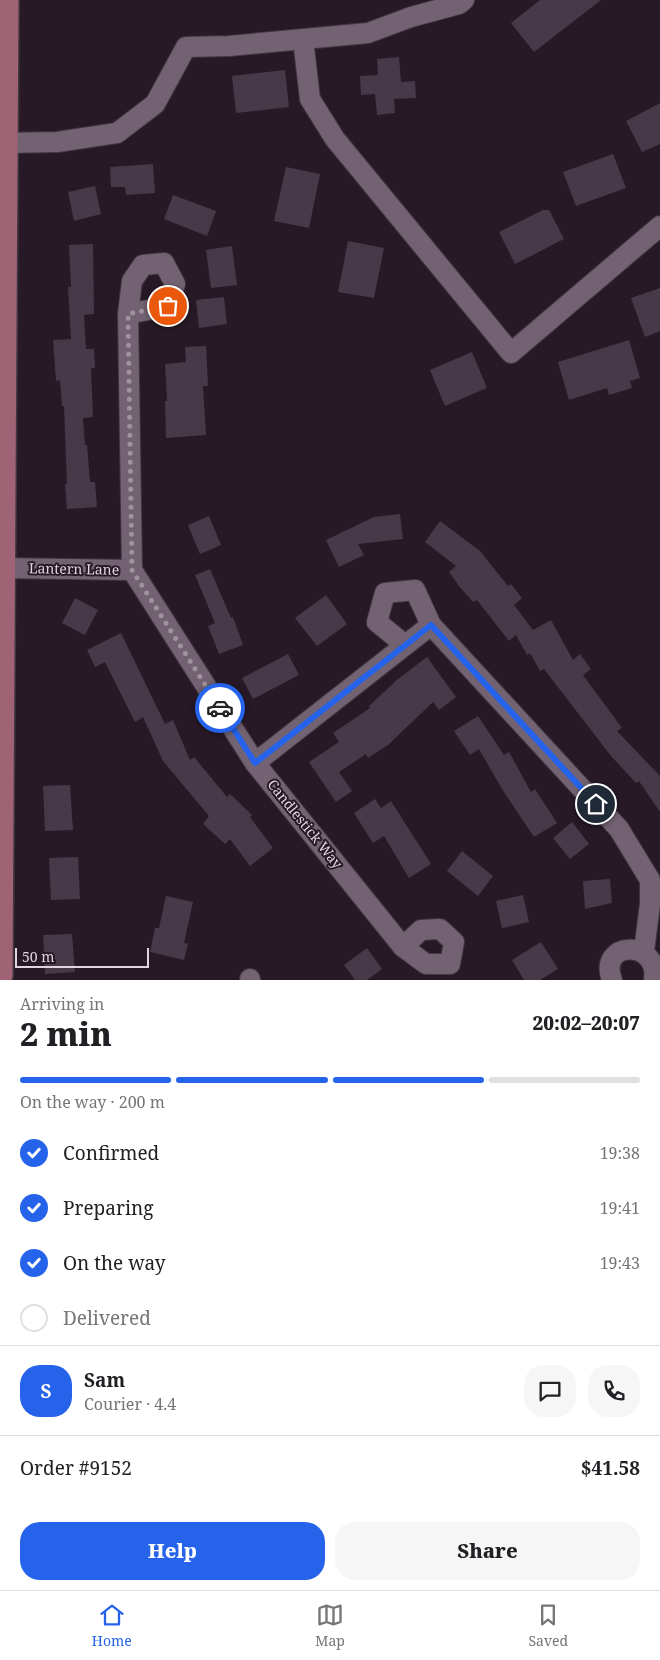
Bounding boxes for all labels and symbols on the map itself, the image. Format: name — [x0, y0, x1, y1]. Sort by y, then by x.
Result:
pin — [147, 285, 189, 327]
street label: Lantern Lane — [29, 558, 119, 579]
courier — [195, 683, 245, 733]
street label: Candlestick Way — [264, 775, 347, 872]
pin — [575, 783, 617, 825]
scale bar — [15, 945, 149, 968]

